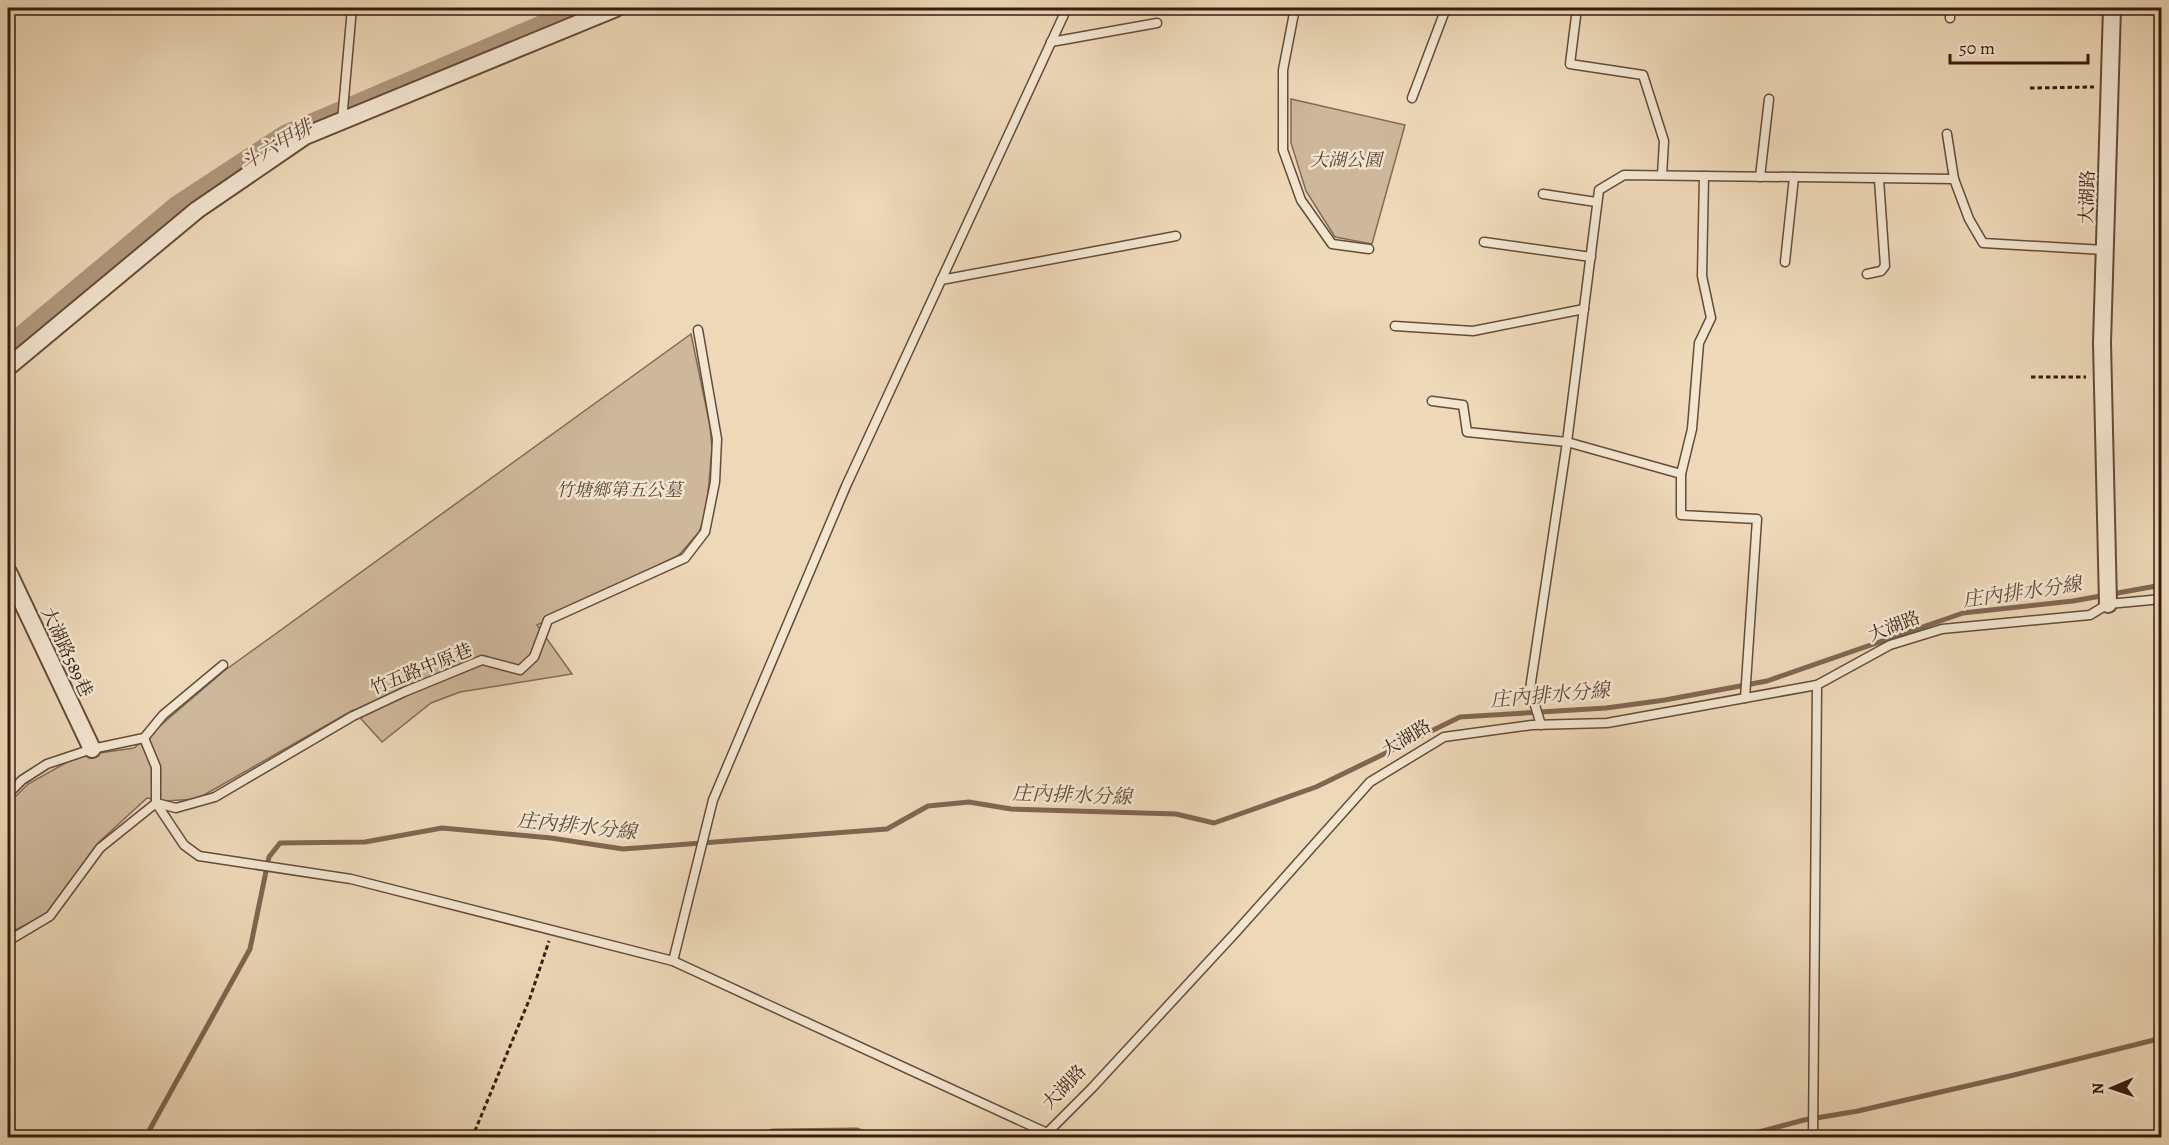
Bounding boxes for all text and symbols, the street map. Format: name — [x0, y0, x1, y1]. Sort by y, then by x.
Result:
scale bar — [1950, 27, 2088, 65]
text: 50 m — [1959, 36, 1995, 60]
water label: 斗六甲排 — [235, 112, 320, 177]
park label: 大湖公園 — [1310, 148, 1385, 172]
street label: 大湖路 — [2074, 170, 2100, 224]
park label: 竹塘鄉第五公墓 — [556, 478, 685, 502]
water label: 庄內排水分線 — [1961, 570, 2085, 614]
street label: 大湖路589巷 — [36, 603, 98, 701]
street label: 大湖路 — [1864, 605, 1924, 647]
street label: 竹五路中原巷 — [366, 638, 476, 700]
water label: 庄內排水分線 — [1489, 676, 1613, 714]
street label: 大湖路 — [1377, 714, 1435, 762]
water label: 庄內排水分線 — [1012, 779, 1134, 811]
water label: 庄內排水分線 — [516, 806, 640, 846]
north arrow — [2082, 1058, 2142, 1118]
street label: 大湖路 — [1037, 1059, 1091, 1115]
text: N — [2087, 1082, 2109, 1095]

